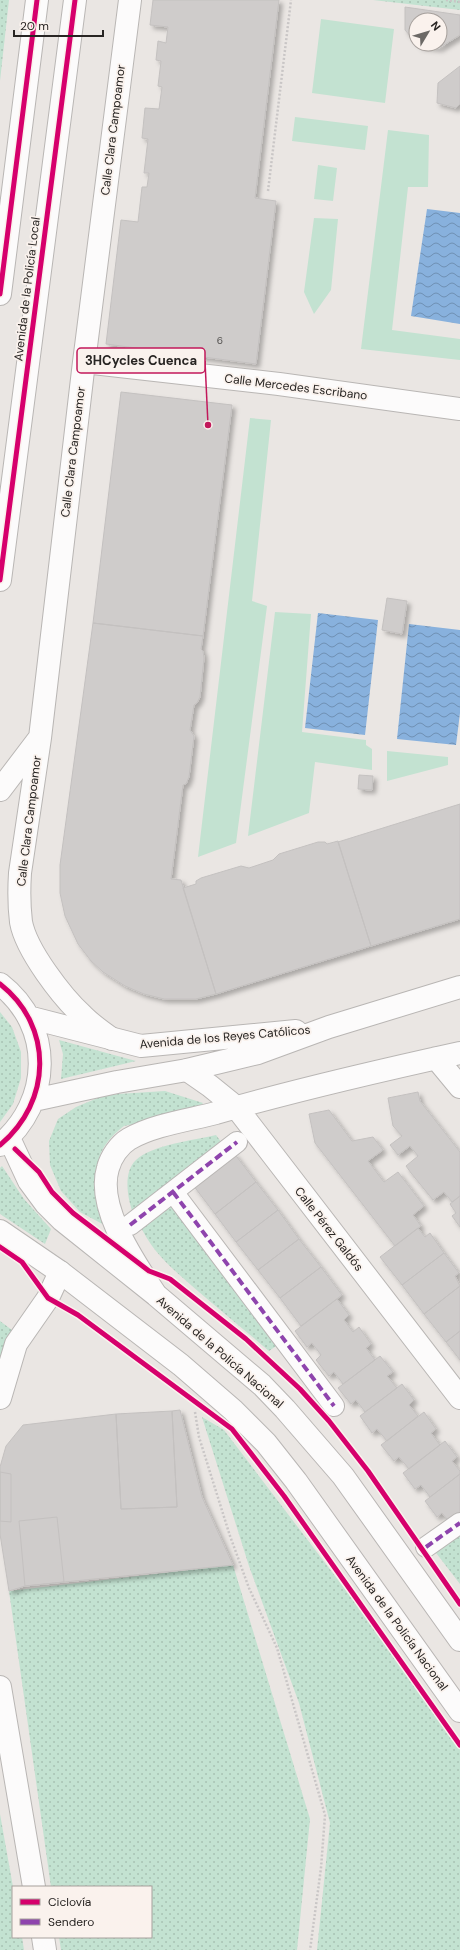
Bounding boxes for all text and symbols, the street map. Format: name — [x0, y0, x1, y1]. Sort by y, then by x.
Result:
scale bar — [14, 12, 103, 38]
north arrow — [408, 12, 448, 52]
text: 20 m — [20, 18, 49, 34]
text: N — [428, 18, 444, 33]
street label: Calle Clara Campoamor — [97, 63, 129, 196]
street label: Avenida de la Policía Local — [10, 216, 44, 362]
house number: 6 — [217, 334, 223, 347]
callout: 3HCycles Cuenca — [77, 348, 205, 373]
text: 3HCycles Cuenca — [85, 352, 197, 369]
street label: Calle Mercedes Escribano — [224, 370, 368, 404]
street label: Calle Clara Campoamor — [57, 385, 89, 518]
street label: Calle Clara Campoamor — [13, 754, 45, 887]
street label: Avenida de los Reyes Católicos — [139, 1022, 311, 1052]
street label: Calle Pérez Galdós — [291, 1184, 367, 1274]
street label: Avenida de la Policía Nacional — [153, 1292, 287, 1412]
street label: Avenida de la Policía Nacional — [342, 1552, 452, 1694]
legend — [12, 1886, 152, 1938]
text: Ciclovía — [48, 1894, 91, 1910]
text: Sendero — [48, 1914, 94, 1930]

